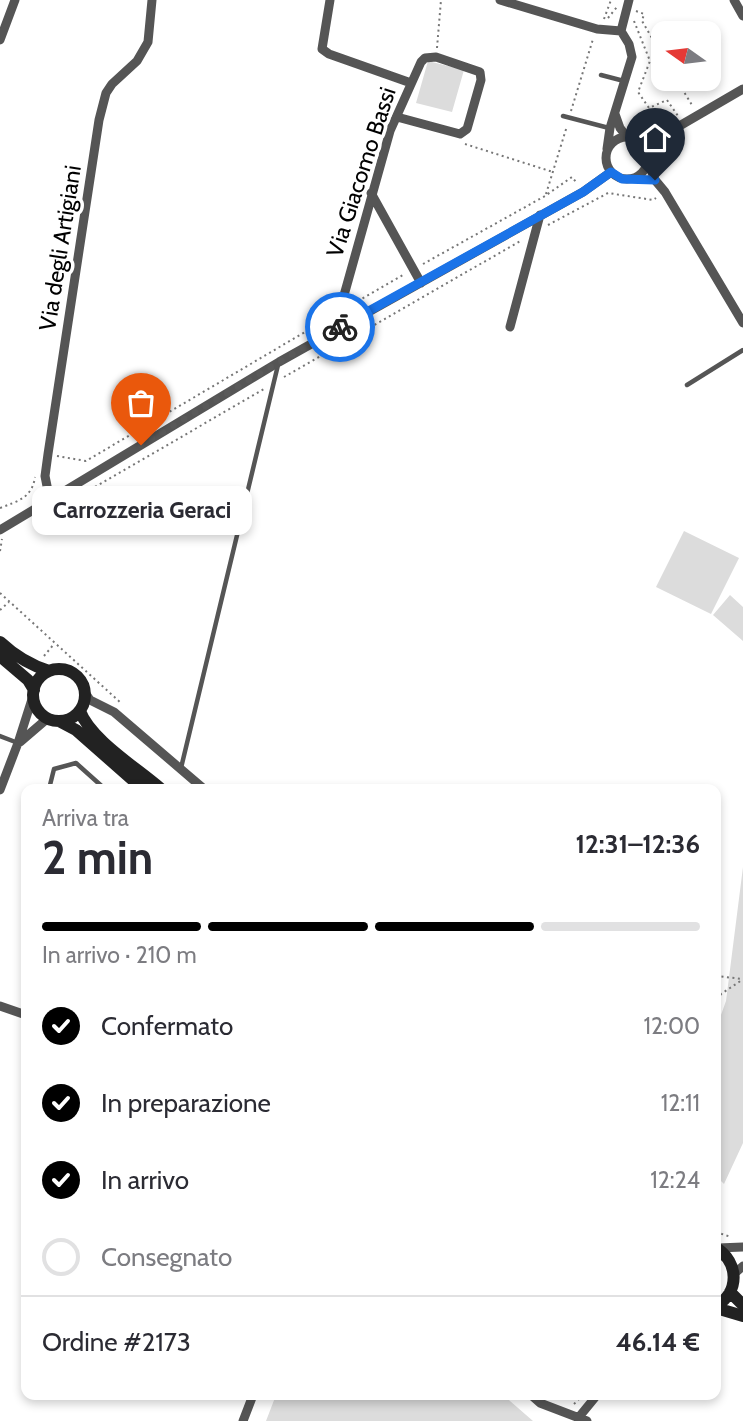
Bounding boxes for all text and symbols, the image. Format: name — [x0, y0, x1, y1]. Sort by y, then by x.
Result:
north arrow — [651, 21, 721, 91]
map controls — [651, 21, 721, 91]
street label: Via Giacomo Bassi — [320, 84, 402, 260]
pin — [625, 108, 685, 180]
icon: home — [636, 119, 674, 157]
street label: Via degli Artigiani — [33, 163, 87, 333]
courier — [305, 292, 375, 362]
icon: bike — [321, 308, 359, 346]
pin — [111, 373, 171, 445]
icon: bag — [122, 384, 160, 422]
callout: Carrozzeria Geraci — [31, 487, 251, 536]
text: Carrozzeria Geraci — [53, 496, 231, 524]
text: Arriva tra — [42, 804, 129, 832]
text: 12:31–12:36 — [575, 828, 700, 860]
text: 2 min — [42, 830, 153, 886]
text: In arrivo · 210 m — [42, 941, 197, 969]
icon: check — [42, 1007, 80, 1045]
text: Confermato — [101, 1010, 233, 1042]
text: 12:00 — [644, 1012, 700, 1040]
icon: check — [42, 1084, 80, 1122]
text: In preparazione — [101, 1087, 271, 1119]
text: 12:11 — [661, 1089, 700, 1117]
icon: check — [42, 1161, 80, 1199]
text: In arrivo — [101, 1164, 189, 1196]
text: 12:24 — [650, 1166, 700, 1194]
text: Consegnato — [101, 1241, 232, 1273]
text: Ordine #2173 — [42, 1326, 191, 1358]
text: 46.14 € — [616, 1326, 700, 1358]

